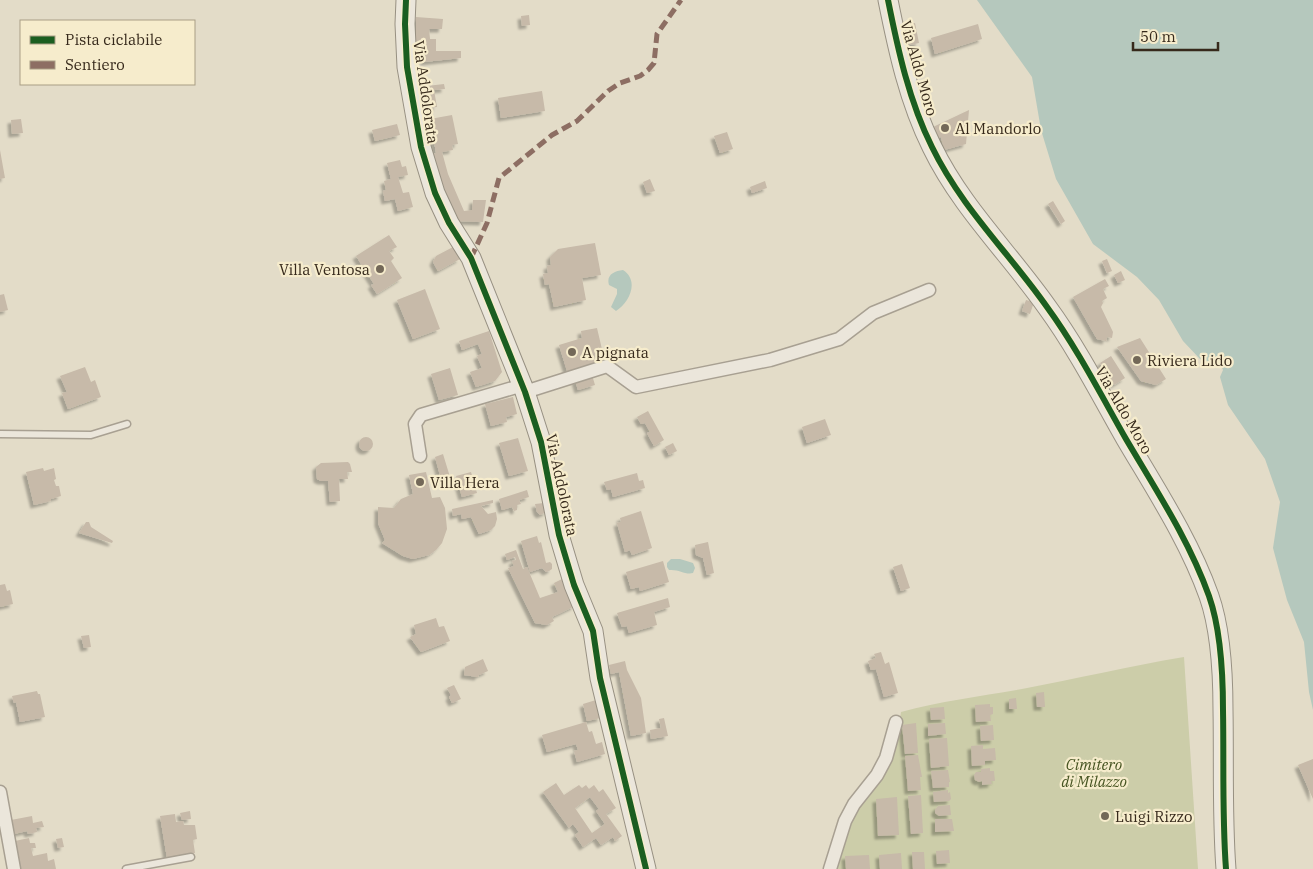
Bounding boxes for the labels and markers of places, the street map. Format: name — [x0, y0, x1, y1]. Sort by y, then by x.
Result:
place label: Al Mandorlo — [955, 119, 1041, 138]
marker: Al Mandorlo — [939, 122, 951, 134]
place label: Villa Ventosa — [279, 260, 370, 279]
marker: Villa Ventosa — [374, 263, 386, 275]
place label: A pignata — [582, 343, 649, 362]
marker: A pignata — [566, 346, 578, 358]
place label: Riviera Lido — [1147, 351, 1232, 370]
marker: Riviera Lido — [1131, 354, 1143, 366]
place label: Villa Hera — [430, 473, 500, 492]
marker: Villa Hera — [414, 476, 426, 488]
place label: Luigi Rizzo — [1115, 807, 1193, 826]
marker: Luigi Rizzo — [1099, 810, 1111, 822]

